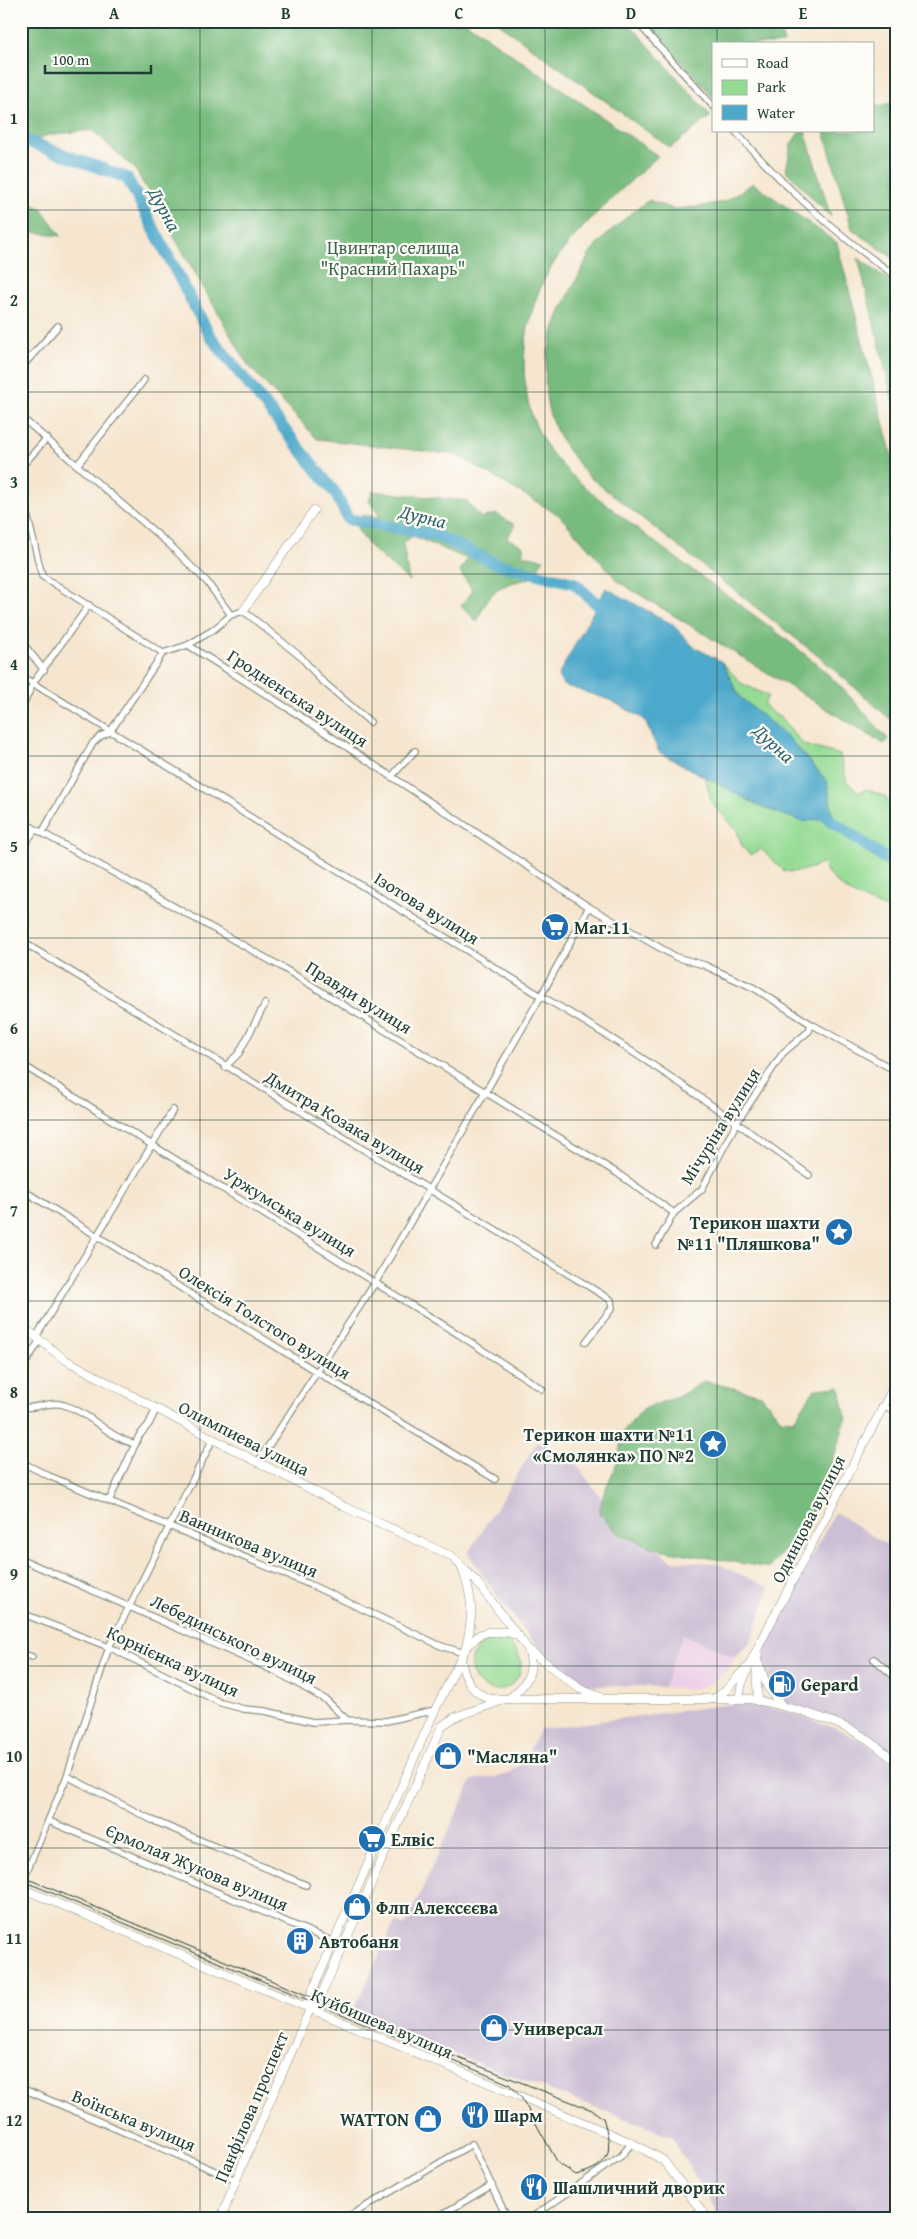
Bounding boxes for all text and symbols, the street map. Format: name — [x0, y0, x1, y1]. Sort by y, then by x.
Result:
text: A — [109, 1, 120, 25]
text: B — [281, 1, 291, 25]
text: C — [454, 1, 464, 25]
text: D — [626, 1, 636, 25]
text: E — [799, 1, 808, 25]
scale bar — [45, 42, 151, 74]
legend — [712, 42, 874, 132]
text: 100 m — [52, 49, 90, 70]
text: Road — [757, 52, 788, 73]
text: Park — [757, 76, 786, 97]
text: Water — [757, 102, 795, 123]
text: 1 — [10, 106, 18, 130]
water label: Дурна — [141, 181, 189, 237]
park label: Цвинтар селища "Красний Пахарь" — [320, 234, 466, 282]
text: 2 — [10, 288, 18, 312]
text: 3 — [10, 470, 18, 494]
water label: Дурна — [396, 496, 450, 535]
street label: Гродненська вулиця — [222, 642, 374, 754]
text: 4 — [10, 652, 18, 676]
water label: Дурна — [746, 716, 801, 770]
text: 5 — [10, 834, 18, 858]
street label: Ізотова вулиця — [369, 865, 485, 951]
supermarket icon: Маг.11 — [540, 912, 570, 942]
place label: Маг.11 — [574, 914, 630, 941]
street label: Правди вулиця — [301, 953, 417, 1041]
text: 6 — [10, 1016, 18, 1040]
street label: Мічуріна вулиця — [673, 1062, 767, 1190]
street label: Дмитра Козака вулиця — [259, 1063, 430, 1181]
street label: Уржумська вулиця — [218, 1160, 362, 1264]
text: 7 — [10, 1198, 18, 1222]
place label: Терикон шахти №11 "Пляшкова" — [677, 1209, 820, 1257]
place icon: Терикон шахти №11 "Пляшкова" — [824, 1217, 854, 1247]
street label: Олексія Толстого вулиця — [174, 1258, 356, 1386]
text: 8 — [10, 1380, 18, 1404]
street label: Олимпиева улица — [174, 1393, 314, 1483]
place label: Терикон шахти №11 «Смолянка» ПО №2 — [524, 1421, 694, 1469]
place icon: Терикон шахти №11 «Смолянка» ПО №2 — [698, 1429, 728, 1459]
street label: Одинцова вулиця — [764, 1450, 852, 1588]
street label: Ванникова вулиця — [176, 1502, 322, 1584]
text: 9 — [10, 1562, 18, 1586]
street label: Лебединського вулиця — [146, 1587, 322, 1691]
street label: Корнієнка вулиця — [102, 1618, 244, 1704]
fuel station icon: Gepard — [767, 1669, 797, 1699]
place label: Gepard — [801, 1671, 859, 1698]
shop icon: "Масляна" — [433, 1741, 463, 1771]
place label: "Масляна" — [467, 1743, 558, 1770]
text: 10 — [6, 1744, 22, 1768]
street label: Єрмолая Жукова вулиця — [101, 1816, 293, 1918]
supermarket icon: Елвіс — [357, 1824, 387, 1854]
place label: Елвіс — [391, 1826, 435, 1853]
shop icon: Флп Алексєєва — [342, 1892, 372, 1922]
place label: Флп Алексєєва — [376, 1894, 499, 1921]
text: 11 — [6, 1926, 22, 1950]
building icon: Автобаня — [285, 1926, 315, 1956]
place label: Автобаня — [319, 1928, 399, 1955]
street label: Куйбишева вулиця — [307, 1981, 457, 2065]
shop icon: Универсал — [479, 2013, 509, 2043]
place label: Универсал — [513, 2015, 604, 2042]
street label: Панфілова проспект — [207, 2027, 295, 2187]
street label: Воїнська вулиця — [68, 2082, 200, 2158]
restaurant icon: Шарм — [460, 2100, 490, 2130]
place label: Шарм — [494, 2102, 543, 2129]
shop icon: WATTON — [413, 2104, 443, 2134]
place label: WATTON — [340, 2106, 409, 2133]
text: 12 — [6, 2108, 22, 2132]
restaurant icon: Шашличний дворик — [519, 2172, 549, 2202]
place label: Шашличний дворик — [553, 2174, 725, 2201]

